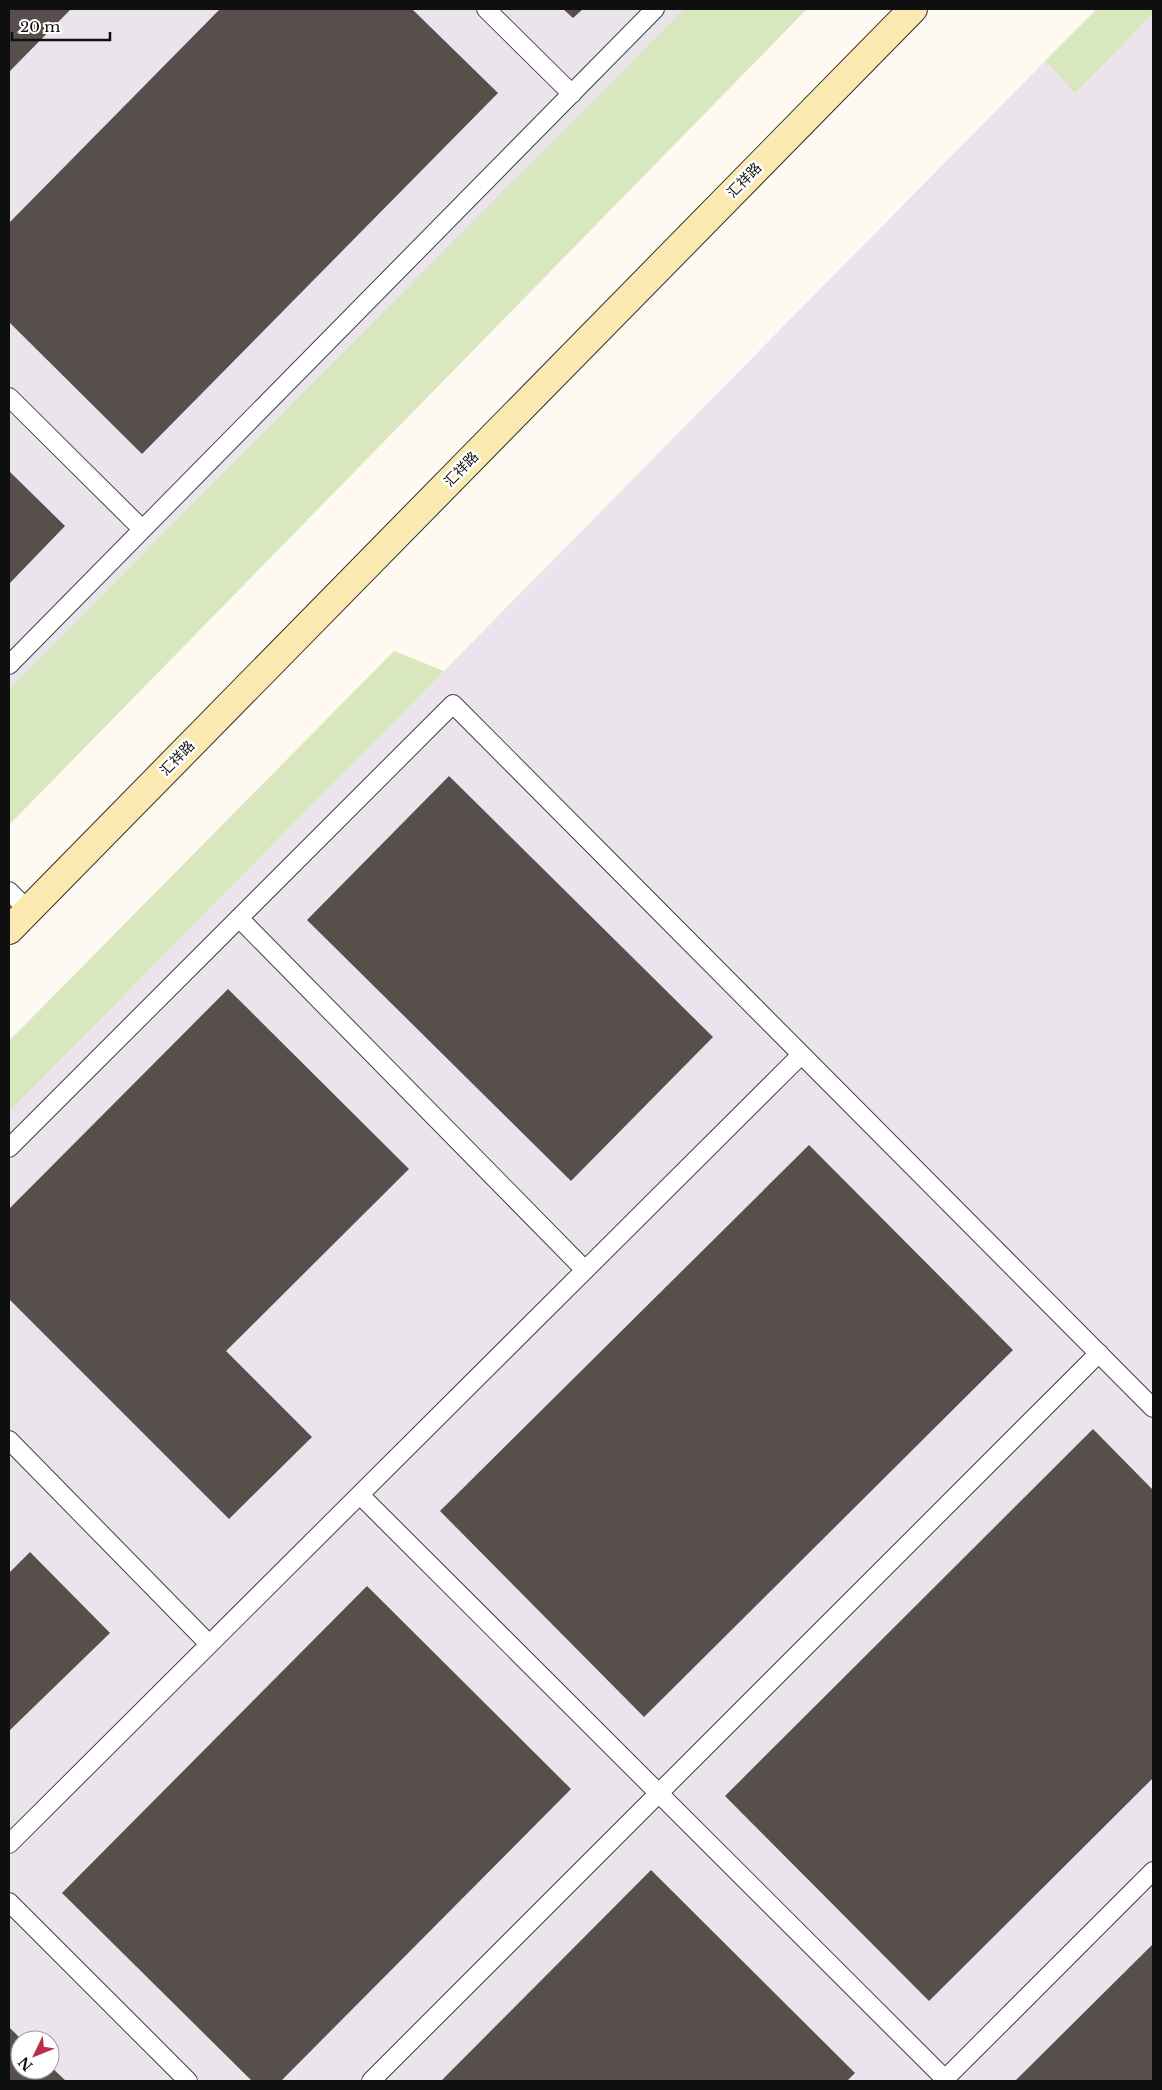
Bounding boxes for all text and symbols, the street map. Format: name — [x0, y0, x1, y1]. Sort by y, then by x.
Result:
scale bar — [12, 10, 110, 42]
text: 20 m — [20, 17, 60, 36]
street label: 汇祥路 — [723, 159, 765, 201]
street label: 汇祥路 — [440, 448, 482, 490]
street label: 汇祥路 — [156, 737, 198, 779]
north arrow — [10, 2030, 60, 2080]
text: N — [14, 2053, 37, 2075]

